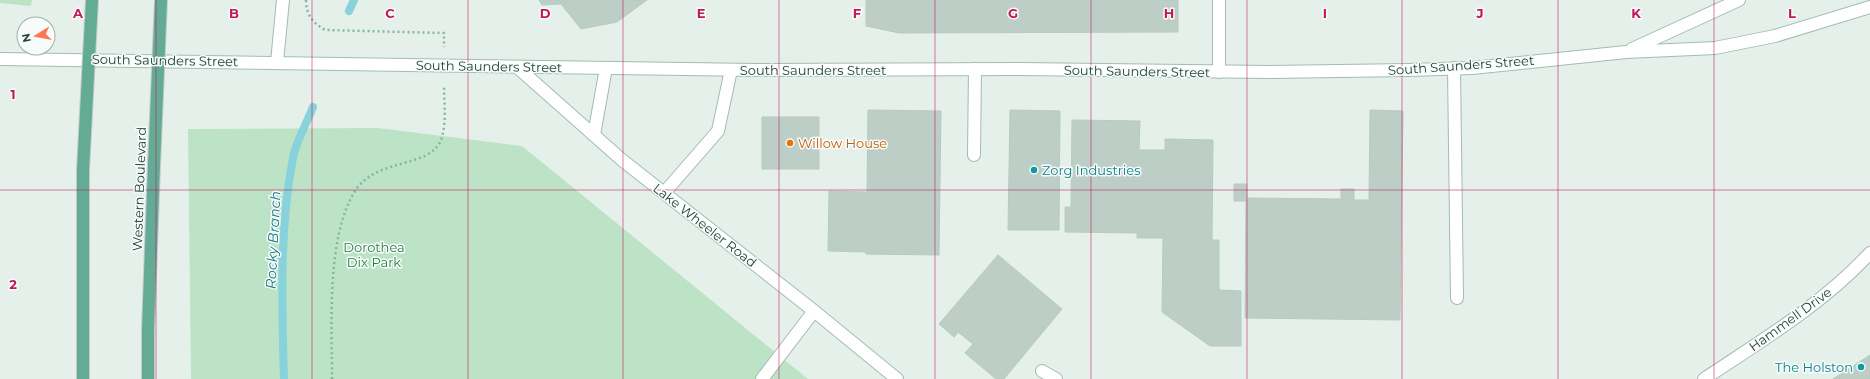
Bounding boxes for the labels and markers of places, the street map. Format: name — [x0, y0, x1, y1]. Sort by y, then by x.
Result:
place label: Willow House — [798, 135, 887, 151]
marker: Willow House — [785, 138, 795, 148]
place label: Zorg Industries — [1042, 162, 1140, 178]
marker: Zorg Industries — [1029, 165, 1039, 175]
place label: The Holston — [1775, 359, 1853, 375]
marker: The Holston — [1856, 362, 1866, 372]

